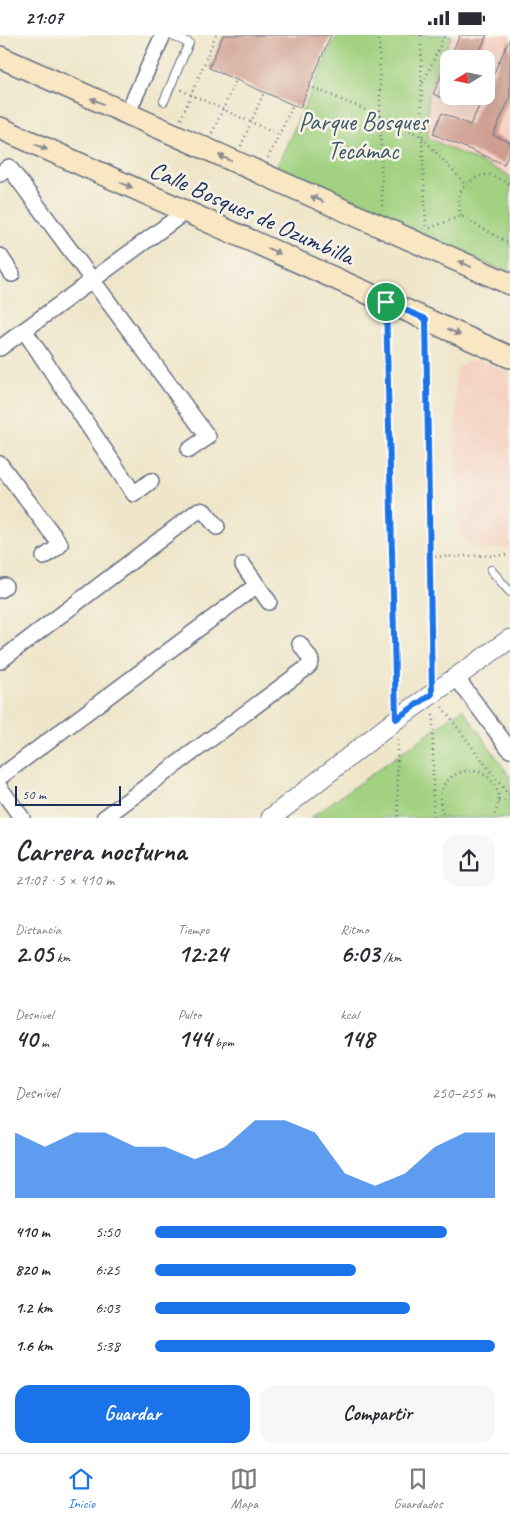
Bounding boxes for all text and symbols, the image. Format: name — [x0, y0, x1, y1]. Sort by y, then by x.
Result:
text: 21:07 — [25, 6, 63, 30]
north arrow — [440, 50, 495, 105]
map controls — [440, 50, 495, 105]
one-way arrow — [90, 96, 104, 104]
park label: Parque Bosques Tecámac — [298, 106, 430, 167]
one-way arrow — [34, 143, 48, 151]
street label: Calle Bosques de Ozumbilla — [144, 153, 361, 273]
one-way arrow — [218, 154, 232, 162]
one-way arrow — [118, 180, 133, 189]
one-way arrow — [310, 194, 324, 202]
one-way arrow — [267, 248, 281, 256]
one-way arrow — [458, 260, 472, 268]
pin — [365, 281, 407, 323]
icon: arrive — [372, 288, 400, 316]
one-way arrow — [447, 329, 461, 337]
scale bar — [15, 783, 121, 806]
text: 50 m — [22, 786, 46, 803]
text: Carrera nocturna — [15, 833, 186, 868]
button: share — [443, 835, 495, 887]
text: 21:07 · 5 × 410 m — [15, 870, 114, 890]
text: Distancia — [15, 921, 61, 938]
text: Tiempo — [178, 921, 209, 938]
text: Ritmo — [340, 921, 369, 938]
text: 2.05 — [15, 938, 53, 970]
text: 12:24 — [178, 938, 228, 970]
text: 6:03 — [340, 938, 380, 970]
text: km — [53, 949, 70, 966]
text: /km — [380, 949, 401, 966]
text: Desnivel — [15, 1006, 53, 1023]
text: Pulso — [178, 1006, 201, 1023]
text: kcal — [340, 1006, 359, 1023]
text: 40 — [15, 1023, 38, 1055]
text: 144 — [178, 1023, 211, 1055]
text: 148 — [340, 1023, 374, 1055]
text: m — [38, 1034, 49, 1051]
text: bpm — [211, 1034, 234, 1051]
text: Desnivel — [15, 1083, 58, 1103]
text: 250–255 m — [432, 1083, 495, 1103]
text: 410 m — [15, 1222, 50, 1242]
text: 5:50 — [95, 1222, 120, 1242]
text: 820 m — [15, 1260, 50, 1280]
text: 6:25 — [95, 1260, 120, 1280]
text: 1.2 km — [15, 1298, 52, 1318]
text: 6:03 — [95, 1298, 120, 1318]
text: 1.6 km — [15, 1336, 53, 1356]
text: 5:38 — [95, 1336, 120, 1356]
button: Guardar — [15, 1385, 250, 1443]
button: Compartir — [260, 1385, 495, 1443]
tab: Inicio — [67, 1465, 95, 1512]
tab: Mapa — [230, 1465, 258, 1512]
tab: Guardados — [393, 1465, 443, 1512]

